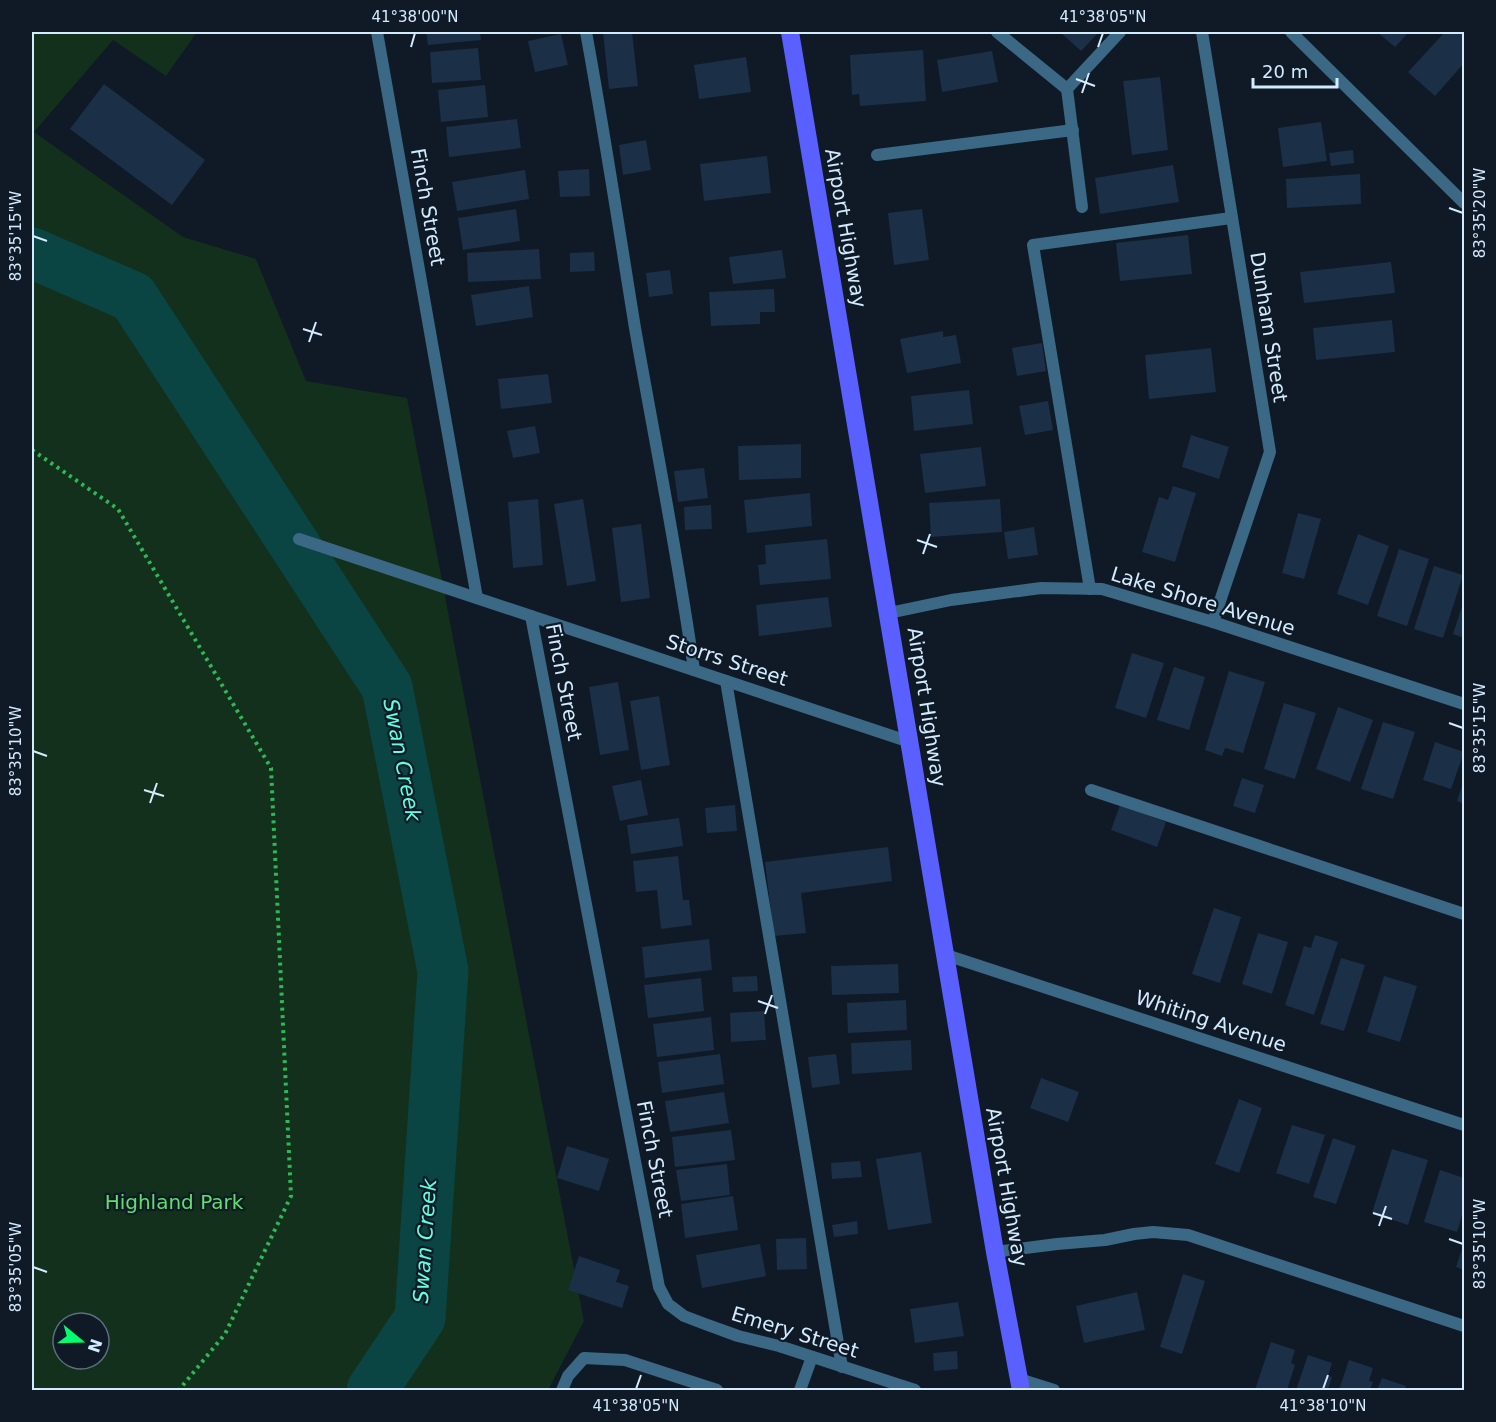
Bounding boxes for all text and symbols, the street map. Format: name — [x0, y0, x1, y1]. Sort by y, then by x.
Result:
text: 41°38'00"N — [371, 8, 459, 26]
text: 41°38'05"N — [1059, 8, 1147, 26]
scale bar — [1253, 51, 1337, 89]
text: 20 m — [1262, 61, 1308, 82]
street label: Finch Street — [406, 146, 450, 268]
street label: Airport Highway — [820, 147, 872, 310]
text: 83°35'20"W — [1471, 168, 1489, 258]
text: 83°35'15"W — [7, 191, 25, 281]
street label: Dunham Street — [1245, 250, 1293, 404]
street label: Lake Shore Avenue — [1108, 562, 1298, 640]
street label: Finch Street — [541, 621, 587, 743]
street label: Airport Highway — [903, 625, 951, 789]
street label: Storrs Street — [663, 629, 791, 691]
text: 83°35'15"W — [1471, 683, 1489, 773]
water label: Swan Creek — [378, 697, 426, 824]
text: 83°35'10"W — [7, 706, 25, 796]
street label: Whiting Avenue — [1132, 985, 1290, 1057]
street label: Finch Street — [632, 1098, 678, 1220]
street label: Airport Highway — [981, 1106, 1033, 1269]
water label: Swan Creek — [409, 1177, 441, 1304]
park label: Highland Park — [105, 1190, 244, 1214]
text: 83°35'10"W — [1471, 1199, 1489, 1289]
text: 83°35'05"W — [7, 1222, 25, 1312]
street label: Emery Street — [729, 1301, 862, 1363]
north arrow — [51, 1311, 111, 1371]
text: N — [84, 1336, 106, 1355]
text: 41°38'05"N — [592, 1397, 680, 1415]
text: 41°38'10"N — [1279, 1397, 1367, 1415]

